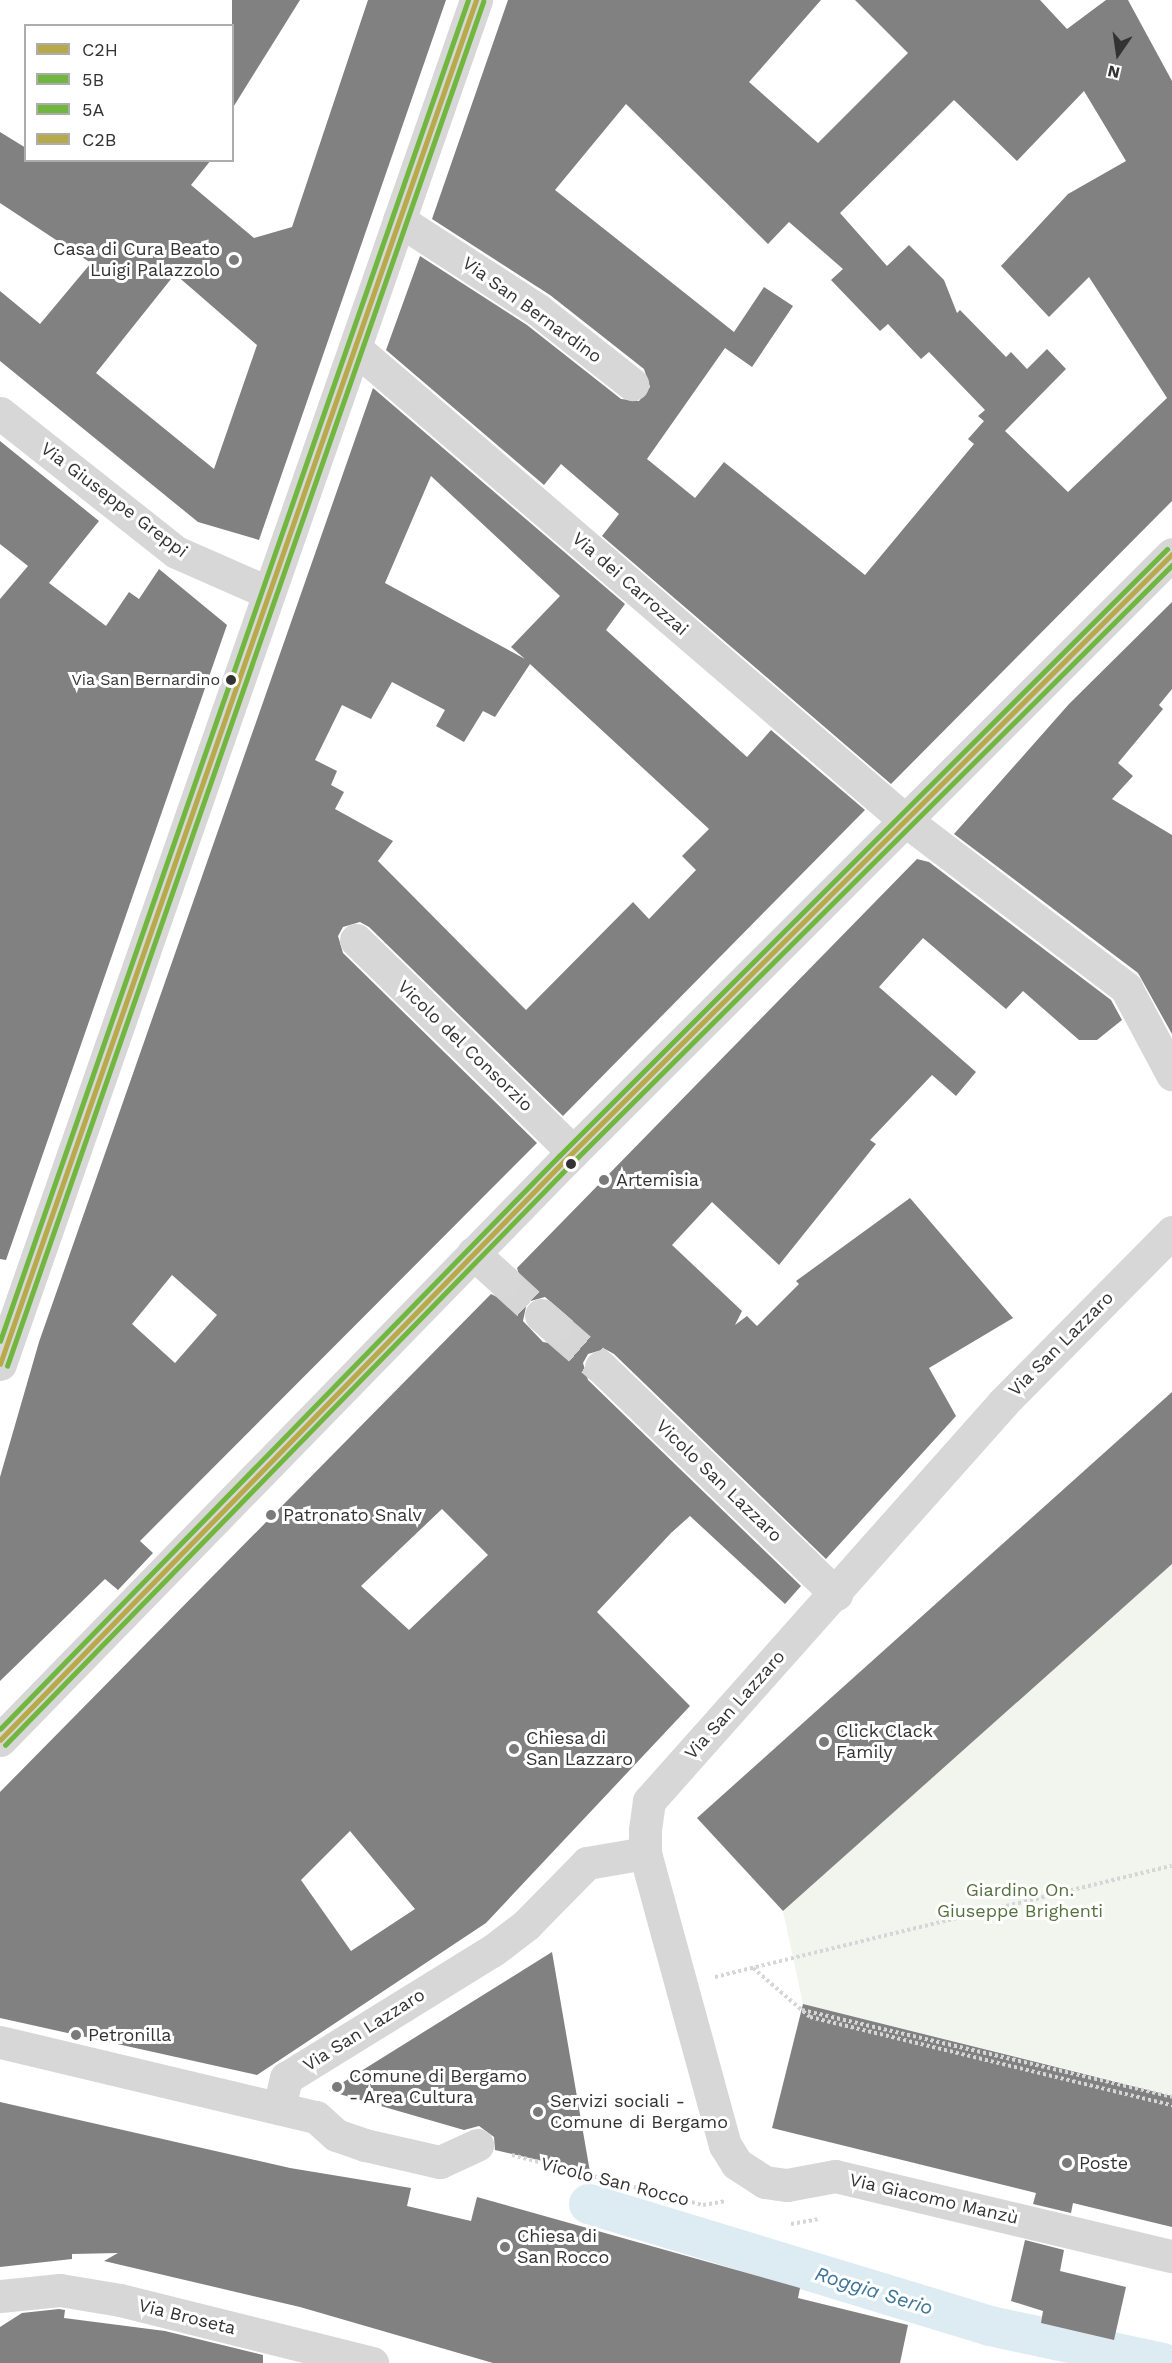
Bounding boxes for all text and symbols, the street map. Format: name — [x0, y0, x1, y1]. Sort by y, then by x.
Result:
legend — [24, 24, 234, 162]
north arrow — [1088, 24, 1148, 84]
text: C2H — [82, 39, 118, 60]
text: N — [1106, 61, 1122, 83]
text: 5B — [82, 69, 104, 90]
text: 5A — [82, 99, 104, 120]
text: C2B — [82, 129, 117, 150]
place label: Casa di Cura Beato Luigi Palazzolo — [52, 239, 220, 282]
marker: Casa di Cura Beato Luigi Palazzolo — [225, 251, 243, 269]
street label: Via San Bernardino — [458, 252, 606, 368]
street label: Via Giuseppe Greppi — [36, 438, 192, 562]
street label: Via dei Carrozzai — [567, 528, 693, 640]
place label: Via San Bernardino — [71, 670, 220, 690]
marker: Via San Bernardino — [225, 674, 237, 686]
street label: Vicolo del Consorzio — [393, 976, 537, 1116]
unlabelled marker — [565, 1158, 577, 1170]
place label: Artemisia — [616, 1169, 699, 1191]
marker: Artemisia — [597, 1173, 611, 1187]
street label: Via San Lazzaro — [1004, 1287, 1118, 1401]
street label: Vicolo San Lazzaro — [651, 1415, 787, 1547]
place label: Patronato Snalv — [283, 1504, 422, 1526]
marker: Patronato Snalv — [264, 1508, 278, 1522]
street label: Via San Lazzaro — [680, 1646, 790, 1764]
place label: Click Clack Family — [836, 1721, 933, 1764]
place label: Chiesa di San Lazzaro — [526, 1728, 633, 1770]
marker: Click Clack Family — [817, 1735, 831, 1749]
marker: Chiesa di San Lazzaro — [507, 1742, 521, 1756]
park label: Giardino On. Giuseppe Brighenti — [937, 1880, 1103, 1922]
street label: Via San Lazzaro — [299, 1984, 429, 2076]
place label: Petronilla — [88, 2024, 171, 2046]
marker: Petronilla — [69, 2028, 83, 2042]
place label: Comune di Bergamo - Area Cultura — [349, 2066, 527, 2108]
marker: Comune di Bergamo - Area Cultura — [330, 2080, 344, 2094]
place label: Servizi sociali - Comune di Bergamo — [550, 2091, 728, 2134]
marker: Servizi sociali - Comune di Bergamo — [531, 2105, 545, 2119]
place label: Poste — [1079, 2152, 1128, 2174]
street label: Vicolo San Rocco — [539, 2153, 691, 2211]
marker: Poste — [1060, 2156, 1074, 2170]
street label: Via Giacomo Manzù — [847, 2169, 1021, 2229]
place label: Chiesa di San Rocco — [517, 2226, 609, 2268]
marker: Chiesa di San Rocco — [498, 2240, 512, 2254]
water label: Roggia Serio — [812, 2262, 936, 2320]
street label: Via Broseta — [136, 2294, 238, 2340]

